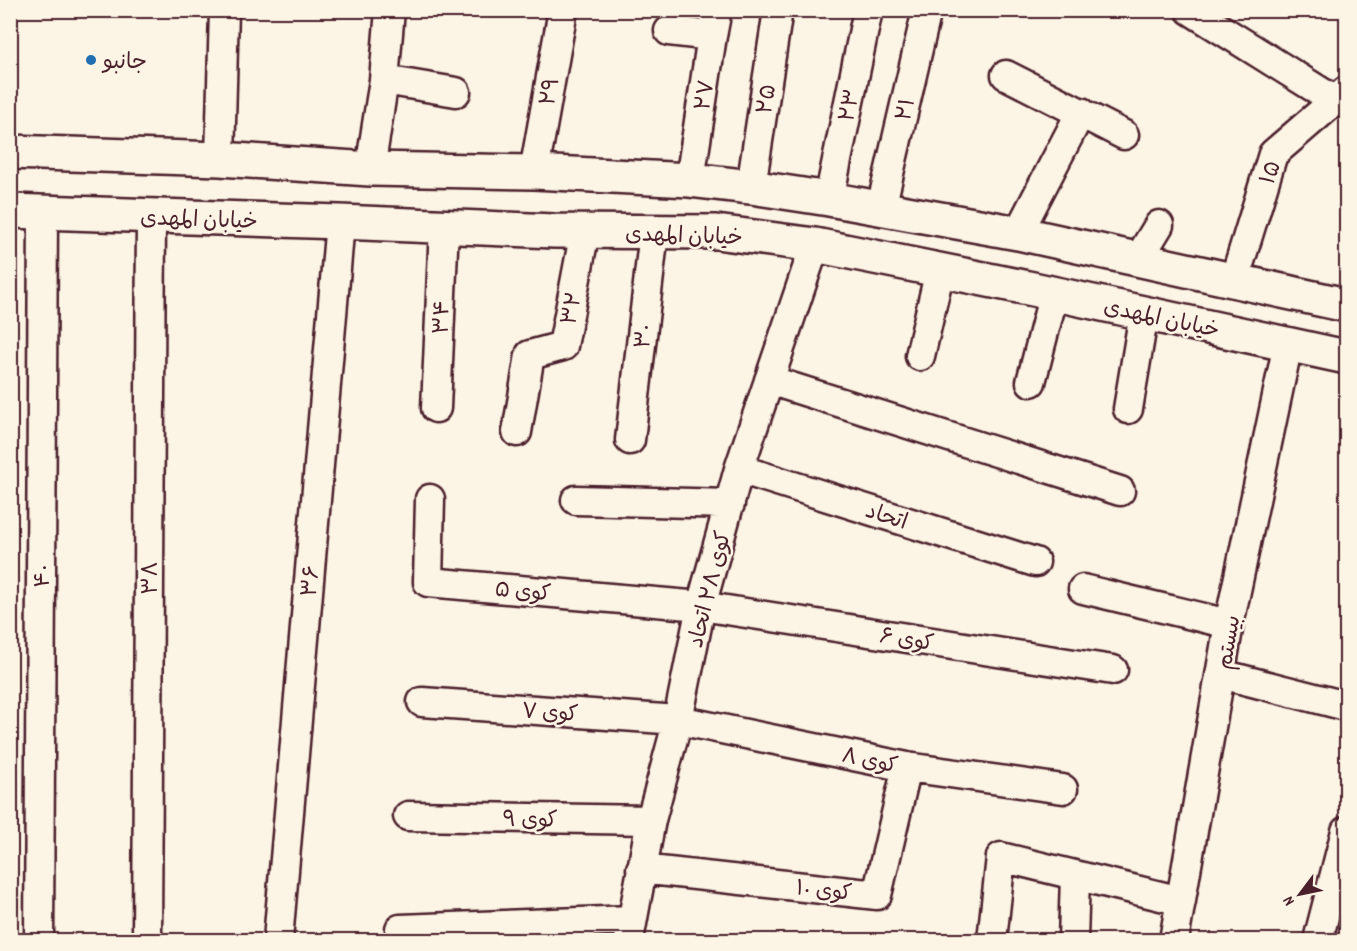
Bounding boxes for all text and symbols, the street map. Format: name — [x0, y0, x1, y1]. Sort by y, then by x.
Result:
place label: جانبو — [101, 48, 147, 79]
marker: جانبو — [84, 53, 98, 67]
street label: ۲۹ — [534, 75, 569, 108]
street label: ۲۷ — [689, 78, 724, 113]
street label: ۲۵ — [751, 82, 786, 117]
street label: ۲۳ — [833, 86, 870, 125]
street label: ۲۱ — [890, 95, 925, 124]
street label: ۱۵ — [1254, 157, 1291, 189]
street label: خیابان المهدی — [140, 204, 258, 239]
street label: خیابان المهدی — [625, 220, 743, 255]
street label: ۳۲ — [555, 290, 592, 328]
street label: خیابان المهدی — [1101, 293, 1222, 348]
street label: ۳۴ — [427, 299, 460, 335]
street label: ۳۰ — [629, 322, 662, 351]
street label: اتحاد — [861, 497, 911, 540]
street label: کوی ۲۸ اتحاد — [682, 528, 741, 651]
street label: ۳۸ — [137, 561, 168, 595]
street label: ۴۰ — [29, 564, 60, 588]
street label: ۳۶ — [296, 564, 329, 598]
street label: کوی ۵ — [493, 576, 552, 611]
street label: بیستم — [1210, 613, 1250, 672]
street label: کوی ۶ — [877, 622, 936, 661]
street label: کوی ۷ — [520, 697, 579, 732]
street label: کوی ۸ — [838, 741, 900, 783]
street label: کوی ۹ — [502, 806, 558, 837]
north arrow — [1270, 864, 1330, 924]
street label: کوی ۱۰ — [794, 874, 853, 911]
text: N — [1278, 891, 1301, 910]

